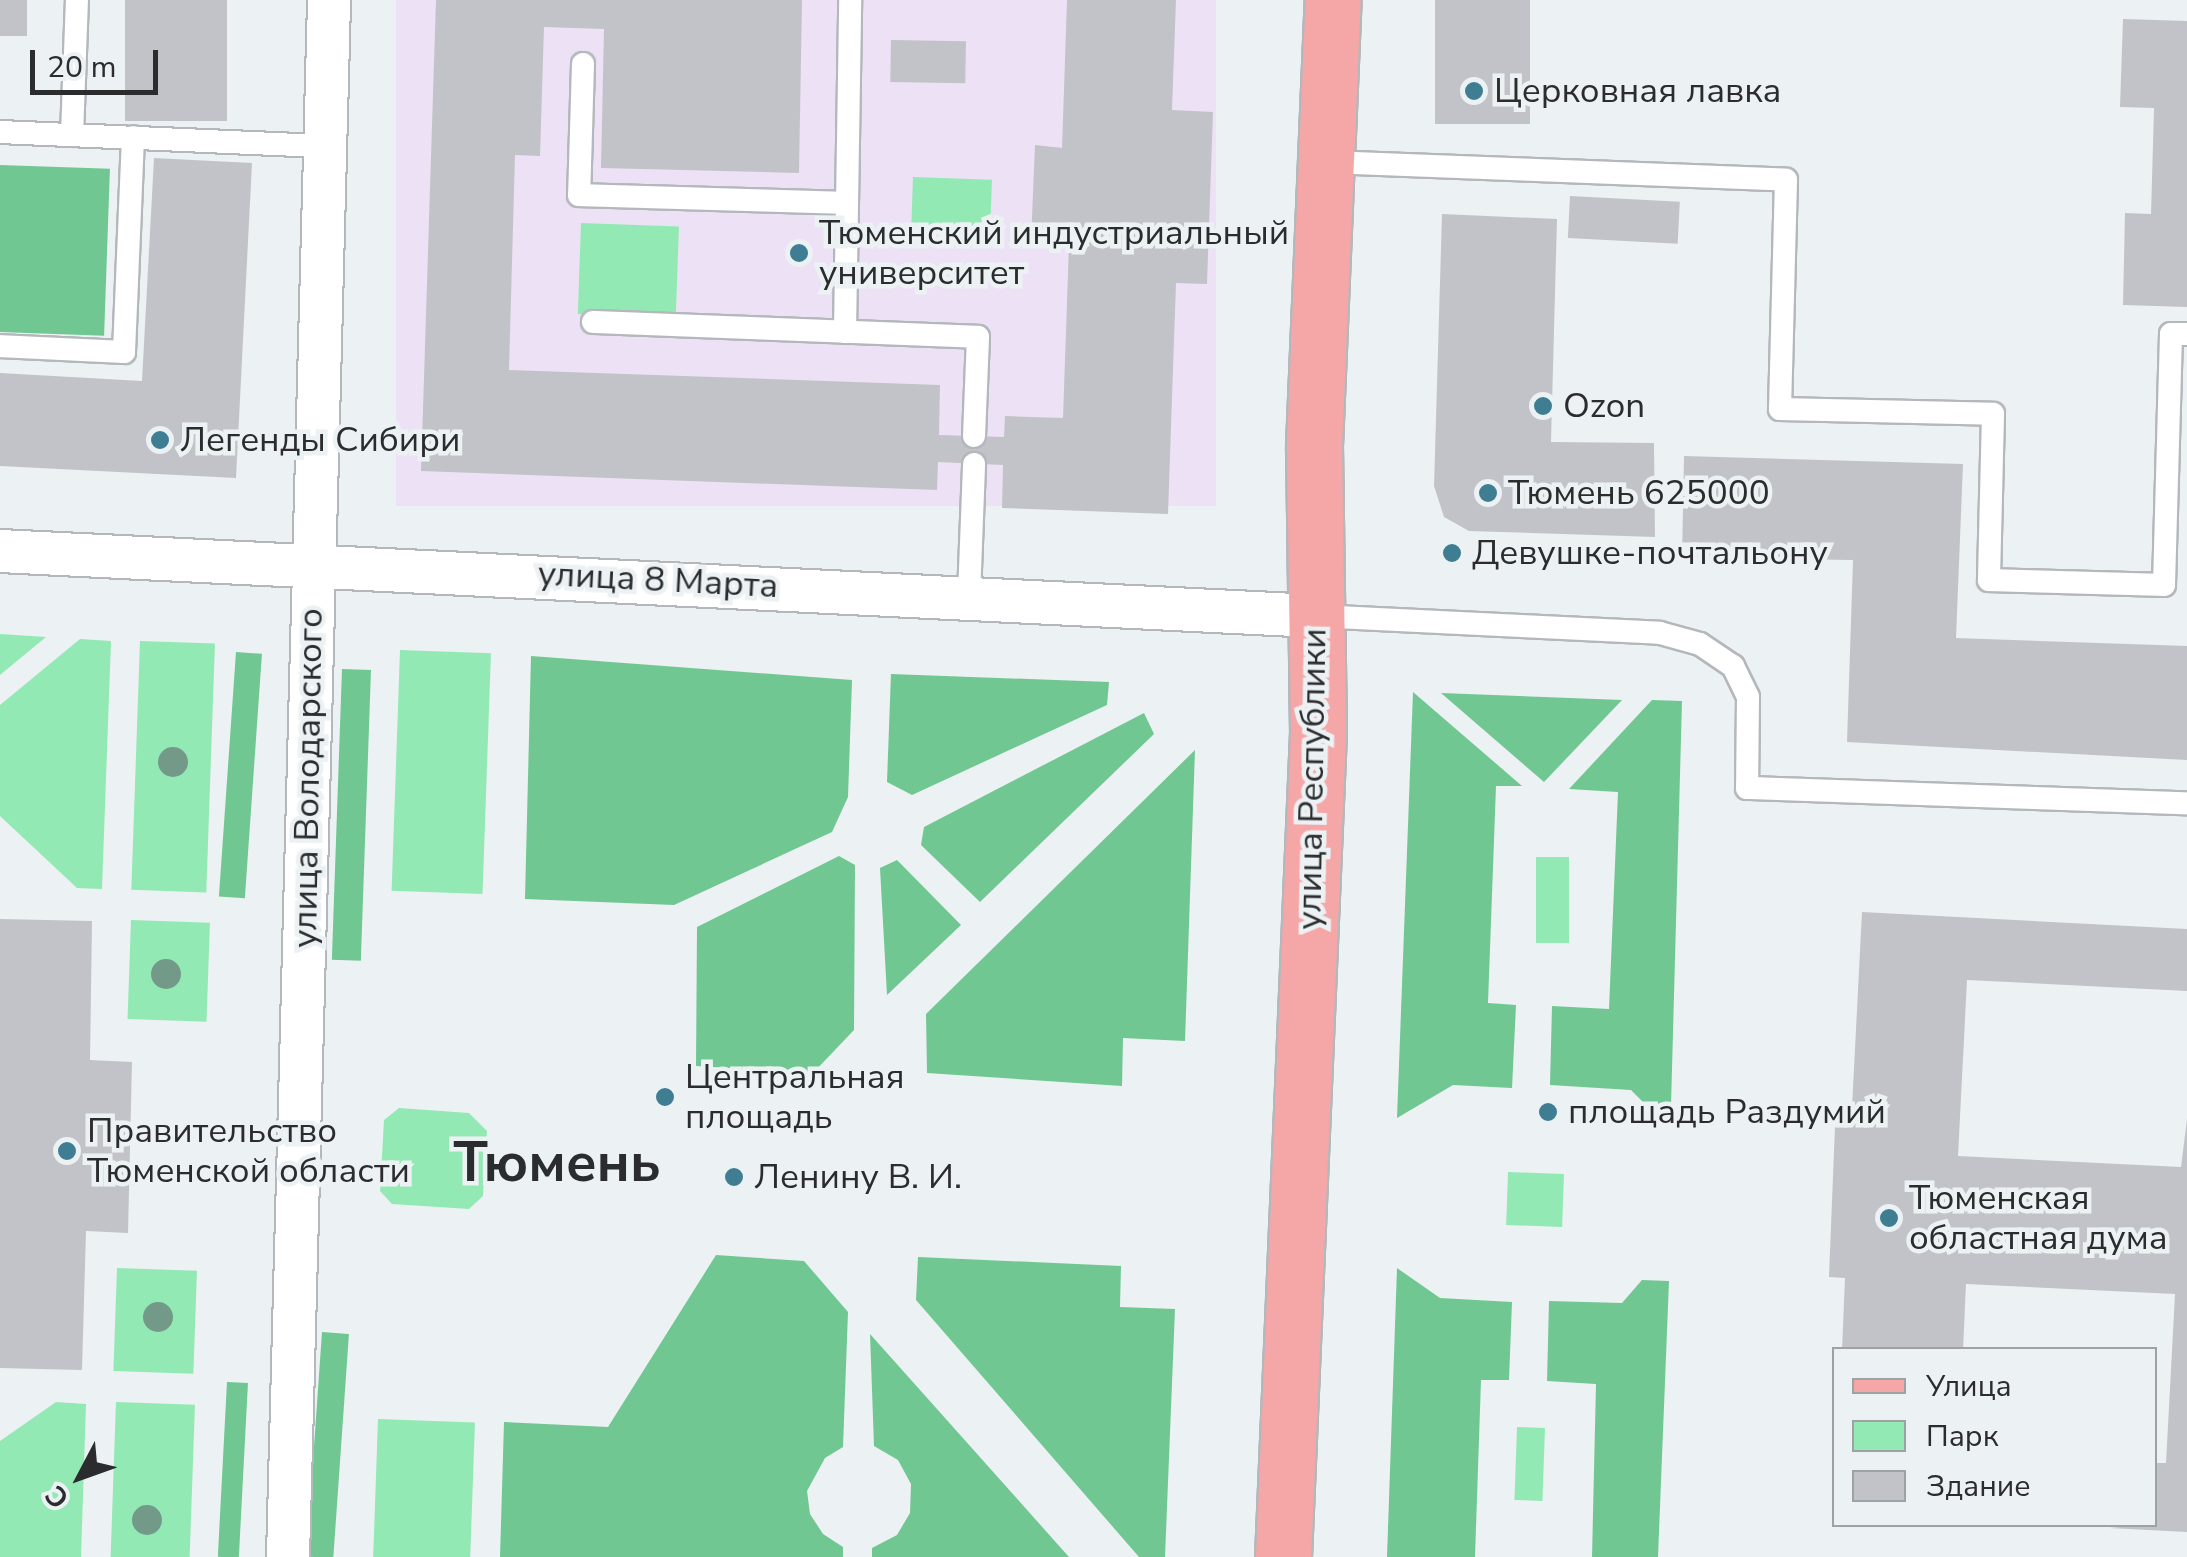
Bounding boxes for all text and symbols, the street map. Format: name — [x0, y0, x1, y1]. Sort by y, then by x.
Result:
scale bar — [35, 30, 162, 92]
text: 20 m — [47, 47, 116, 88]
place label: Церковная лавка — [1494, 70, 1781, 112]
marker: Церковная лавка — [1463, 80, 1485, 102]
place label: Тюменский индустриальный университет — [819, 212, 1289, 294]
marker: Тюменский индустриальный университет — [788, 242, 810, 264]
place label: Ozon — [1563, 385, 1645, 427]
marker: Ozon — [1532, 395, 1554, 417]
place label: Легенды Сибири — [180, 419, 460, 461]
marker: Легенды Сибири — [149, 429, 171, 451]
place label: Тюмень 625000 — [1508, 472, 1770, 514]
marker: Тюмень 625000 — [1477, 482, 1499, 504]
place label: Девушке-почтальону — [1472, 532, 1828, 574]
marker: Девушке-почтальону — [1441, 542, 1463, 564]
street label: улица 8 Марта — [537, 553, 779, 607]
street label: улица Володарского — [284, 608, 332, 948]
street label: улица Республики — [1288, 628, 1336, 930]
place label: Центральная площадь — [685, 1056, 905, 1138]
marker: Центральная площадь — [654, 1086, 676, 1108]
place label: площадь Раздумий — [1568, 1091, 1886, 1133]
marker: площадь Раздумий — [1537, 1101, 1559, 1123]
place label: Правительство Тюменской области — [87, 1110, 410, 1192]
district label: Тюмень — [454, 1130, 660, 1196]
marker: Правительство Тюменской области — [56, 1140, 78, 1162]
place label: Ленину В. И. — [754, 1156, 962, 1198]
marker: Ленину В. И. — [723, 1166, 745, 1188]
place label: Тюменская областная дума — [1909, 1177, 2168, 1259]
marker: Тюменская областная дума — [1878, 1207, 1900, 1229]
legend — [1832, 1347, 2157, 1527]
text: Улица — [1926, 1366, 2012, 1407]
text: Парк — [1926, 1416, 1998, 1457]
north arrow — [30, 1427, 130, 1527]
text: Здание — [1926, 1466, 2031, 1507]
text: С — [37, 1477, 78, 1516]

